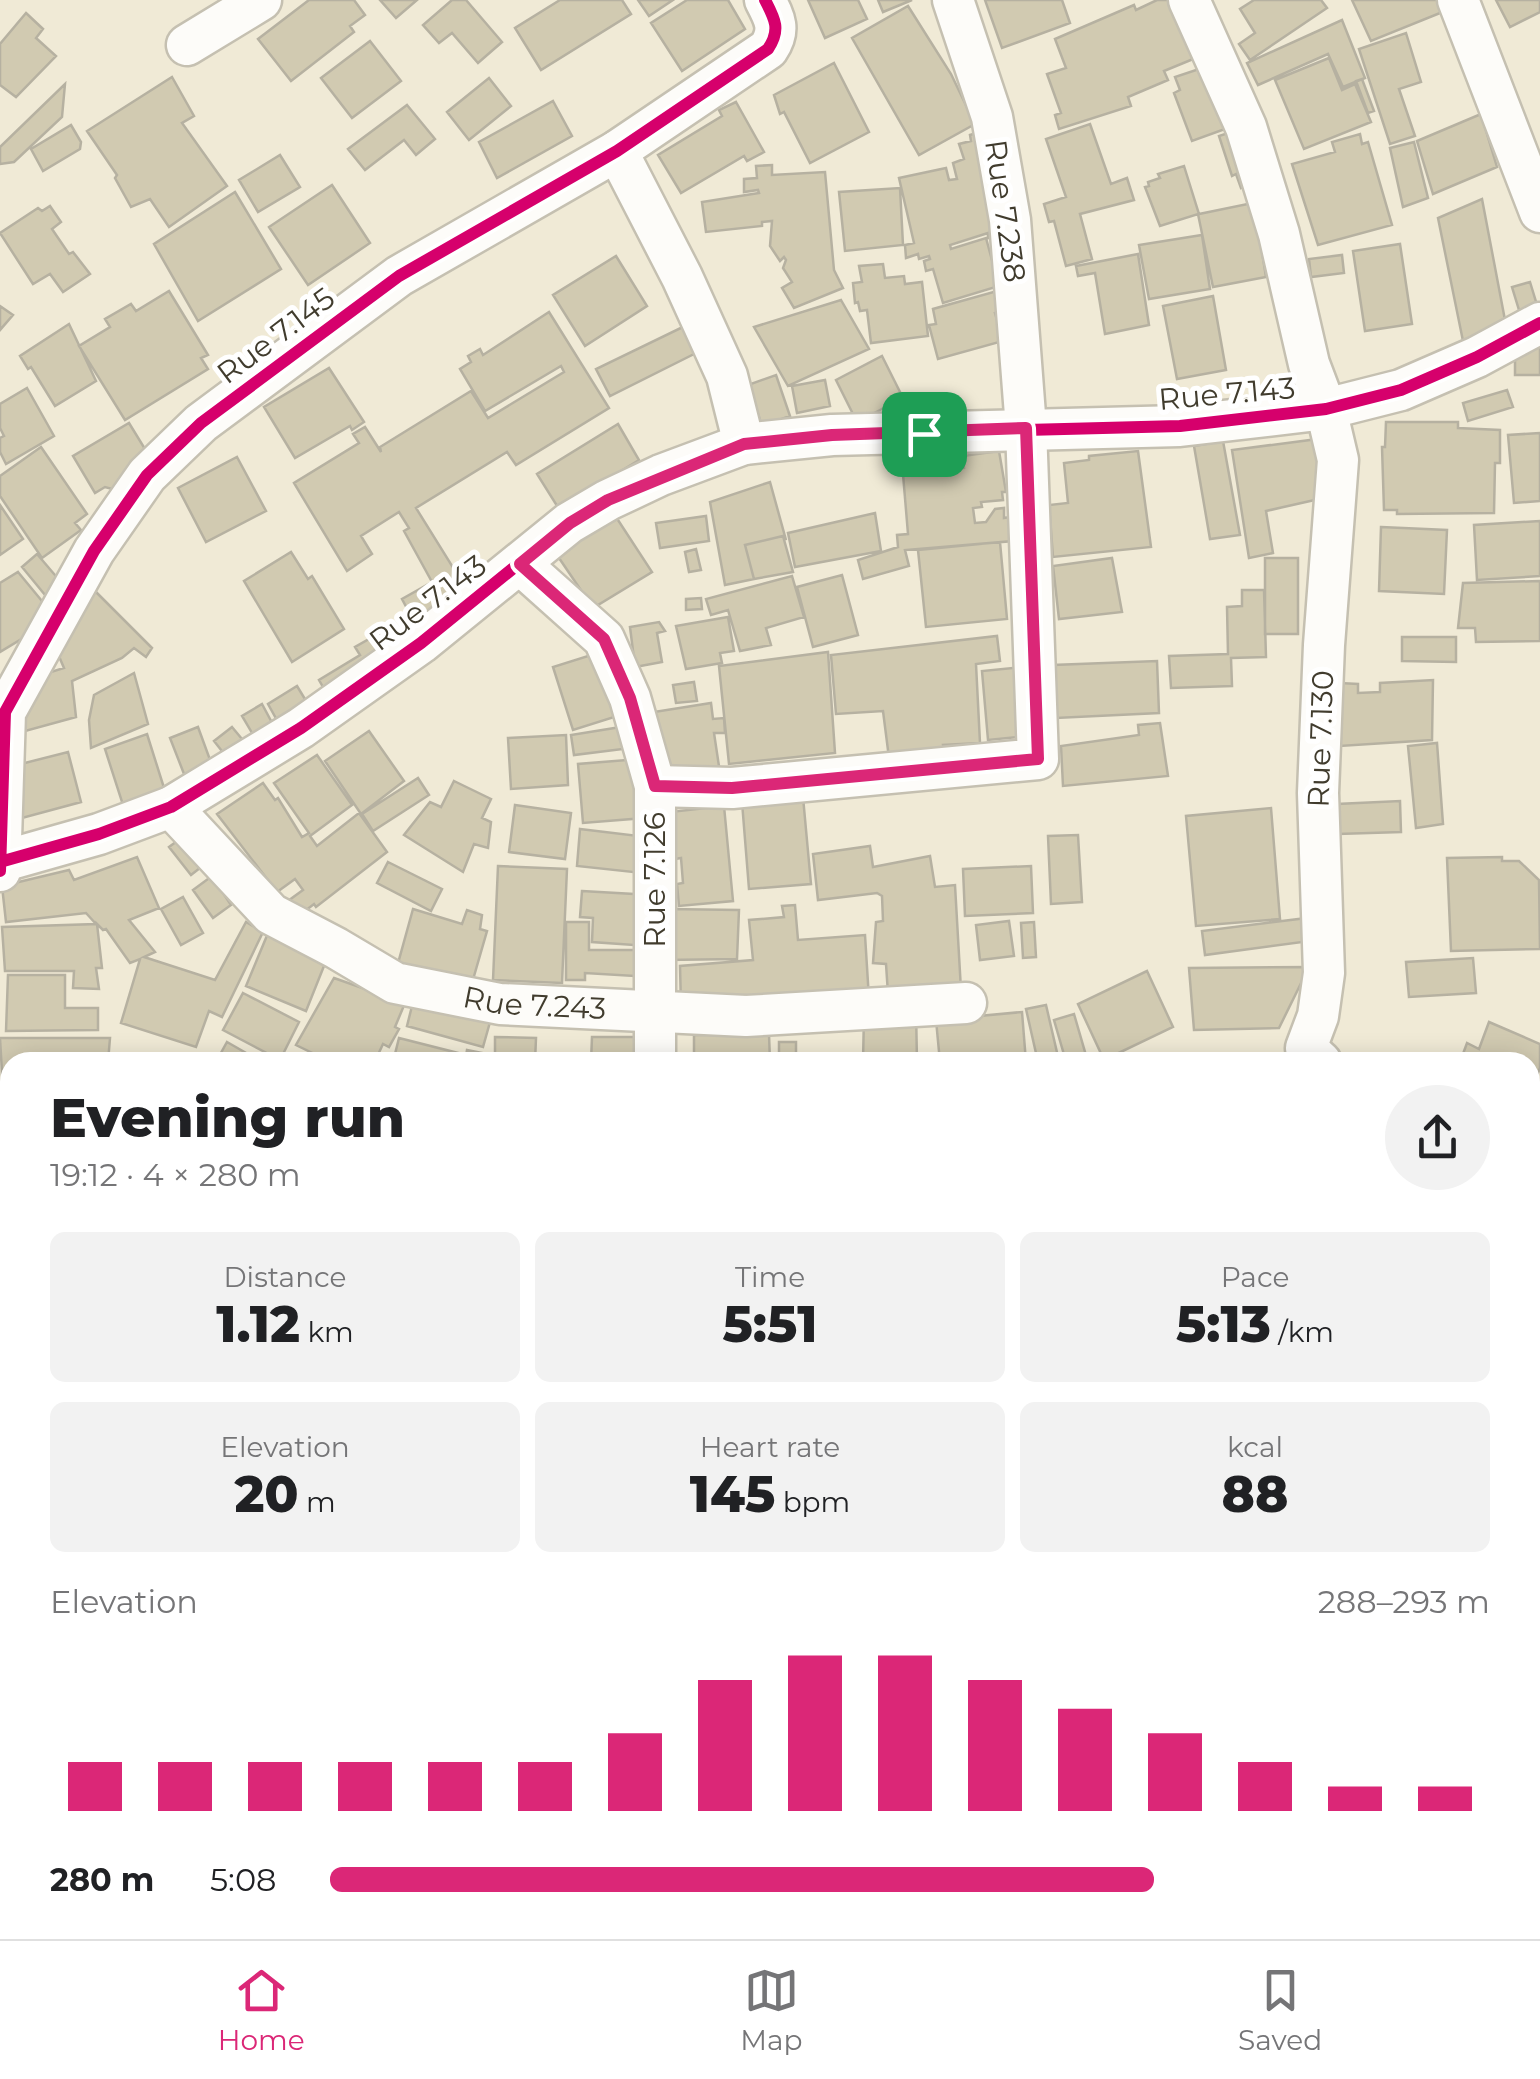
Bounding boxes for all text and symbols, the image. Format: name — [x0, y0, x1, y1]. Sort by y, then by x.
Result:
street label: Rue 7.238 — [977, 137, 1034, 285]
street label: Rue 7.145 — [210, 279, 342, 392]
street label: Rue 7.143 — [1157, 369, 1297, 418]
pin — [882, 392, 967, 477]
icon: arrive — [897, 407, 952, 462]
street label: Rue 7.143 — [362, 547, 494, 659]
street label: Rue 7.130 — [1300, 670, 1341, 808]
street label: Rue 7.126 — [636, 812, 673, 948]
street label: Rue 7.243 — [460, 978, 607, 1027]
text: Evening run — [50, 1084, 405, 1151]
button: share — [1385, 1085, 1490, 1190]
text: 19:12 · 4 × 280 m — [50, 1155, 301, 1194]
text: Distance — [223, 1260, 347, 1294]
text: Time — [735, 1260, 805, 1294]
text: Pace — [1221, 1260, 1289, 1294]
text: 1.12 — [216, 1294, 300, 1355]
text: 5:51 — [722, 1294, 818, 1355]
text: 5:13 — [1176, 1294, 1271, 1355]
text: km — [300, 1315, 354, 1349]
text: /km — [1271, 1315, 1334, 1349]
text: Elevation — [220, 1430, 350, 1464]
text: Heart rate — [700, 1430, 840, 1464]
text: kcal — [1227, 1430, 1283, 1464]
text: 20 — [234, 1464, 299, 1525]
text: 145 — [690, 1464, 775, 1525]
text: 88 — [1222, 1464, 1288, 1525]
text: m — [299, 1485, 336, 1519]
text: bpm — [775, 1485, 850, 1519]
text: Elevation — [50, 1582, 198, 1621]
text: 288–293 m — [1318, 1582, 1490, 1621]
text: 280 m — [50, 1860, 154, 1899]
text: 5:08 — [210, 1860, 277, 1899]
tab: Home — [218, 1963, 305, 2057]
tab: Map — [740, 1963, 803, 2057]
tab: Saved — [1238, 1963, 1322, 2057]

